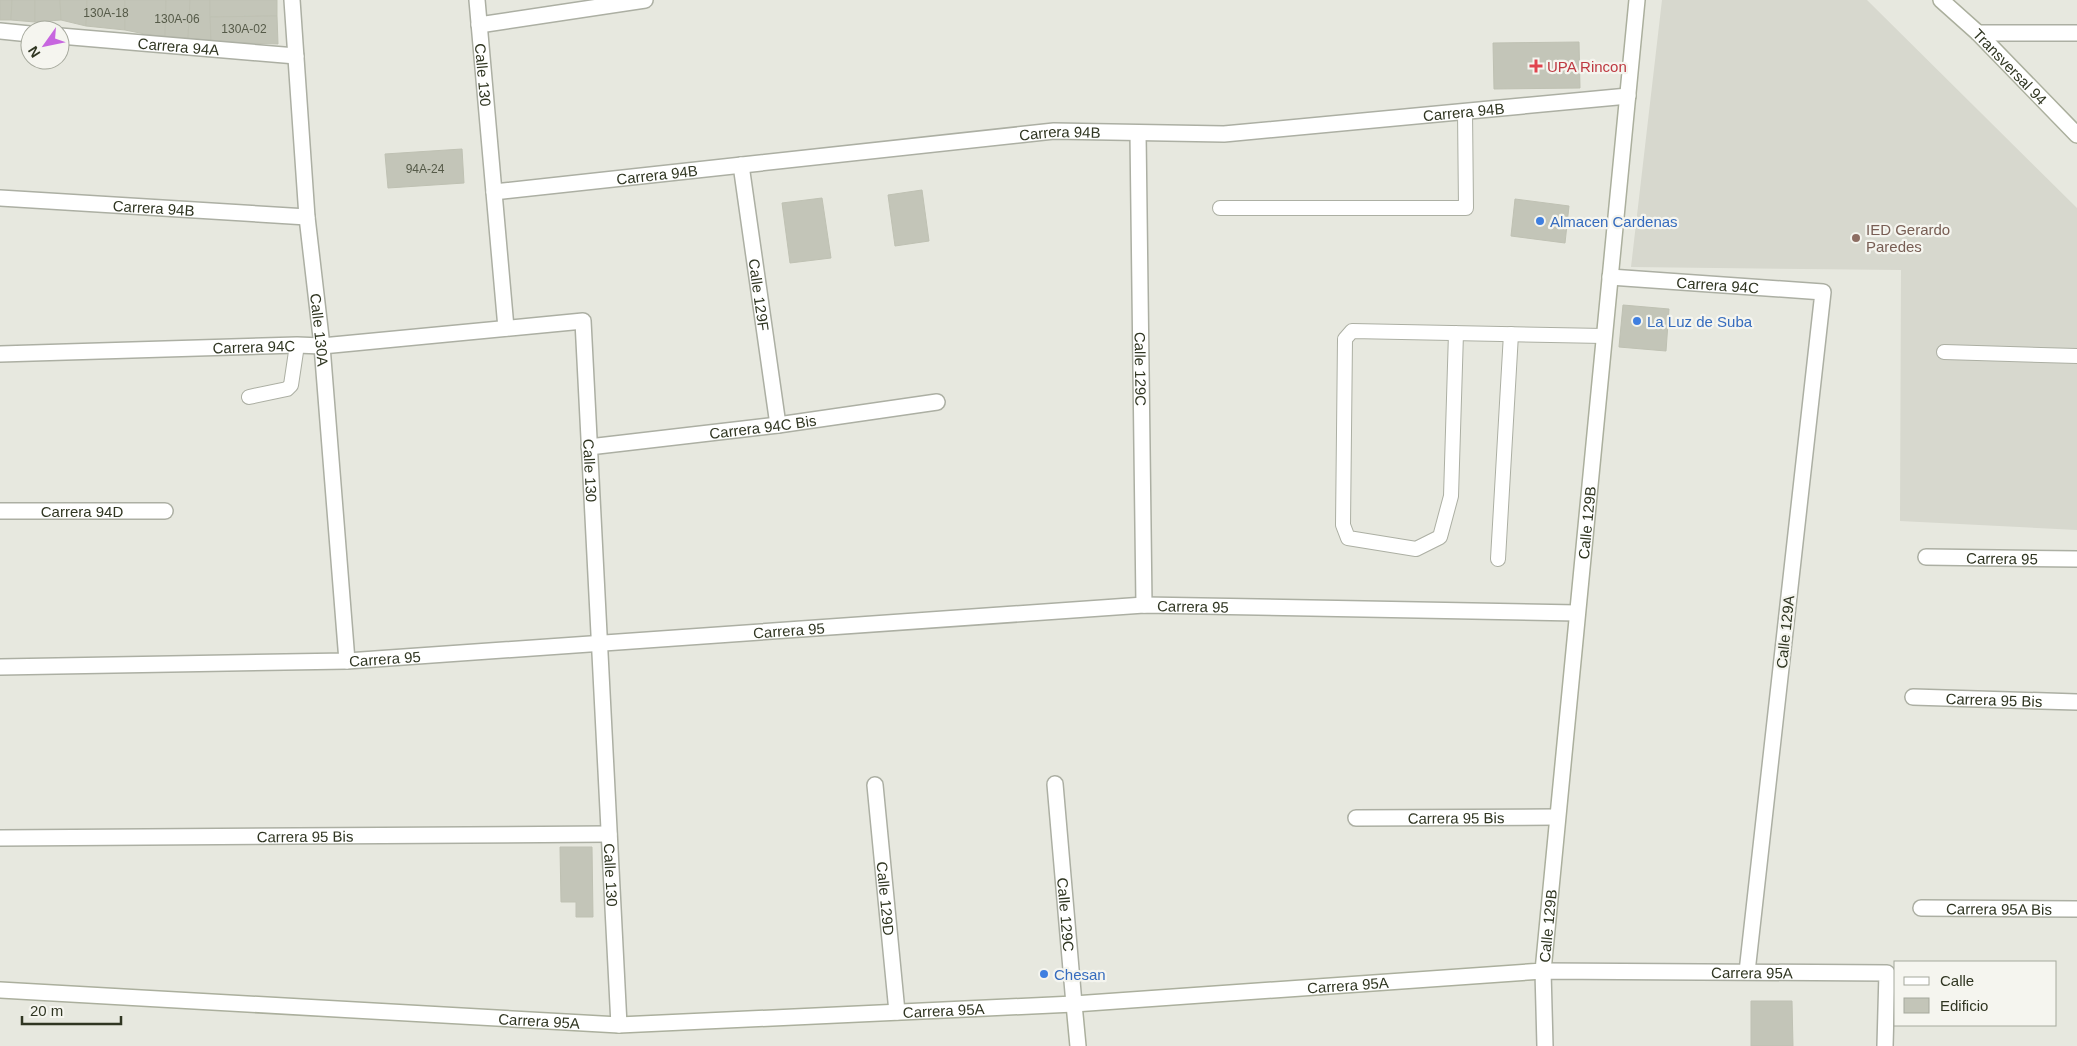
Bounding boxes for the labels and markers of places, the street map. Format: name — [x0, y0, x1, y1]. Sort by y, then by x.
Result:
place label: UPA Rincon — [1547, 58, 1627, 75]
marker: UPA Rincon — [1529, 59, 1543, 73]
place label: Almacen Cardenas — [1550, 213, 1678, 230]
marker: Almacen Cardenas — [1534, 215, 1546, 227]
place label: IED Gerardo Paredes — [1866, 221, 1950, 255]
marker: IED Gerardo Paredes — [1850, 232, 1862, 244]
place label: La Luz de Suba — [1647, 313, 1753, 330]
marker: La Luz de Suba — [1631, 315, 1643, 327]
place label: Chesan — [1054, 966, 1106, 983]
marker: Chesan — [1038, 968, 1050, 980]

